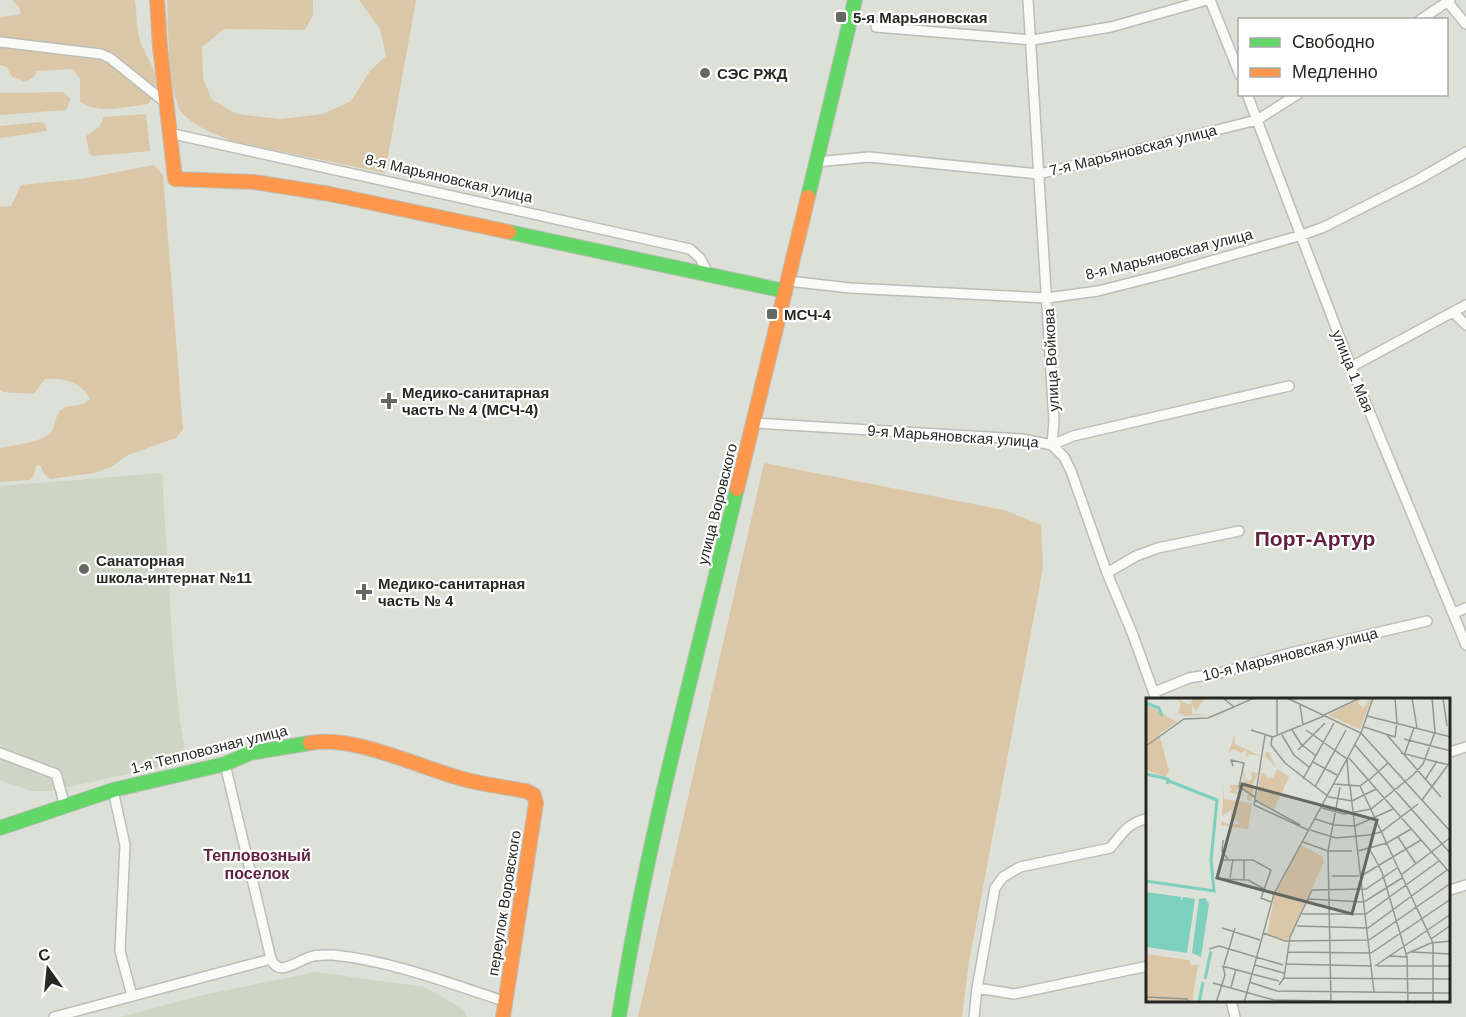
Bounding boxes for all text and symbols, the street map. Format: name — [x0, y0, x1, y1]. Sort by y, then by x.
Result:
place label: 5-я Марьяновская — [853, 9, 987, 26]
marker: 5-я Марьяновская — [834, 10, 848, 24]
legend — [1238, 18, 1448, 96]
text: Свободно — [1292, 32, 1375, 52]
text: Медленно — [1292, 62, 1378, 82]
place label: СЭС РЖД — [717, 65, 788, 82]
marker: СЭС РЖД — [698, 66, 712, 80]
street label: 7-я Марьяновская улица — [1048, 121, 1219, 179]
street label: 8-я Марьяновская улица — [363, 150, 535, 206]
street label: 8-я Марьяновская улица — [1084, 225, 1255, 283]
place label: МСЧ-4 — [784, 306, 831, 323]
marker: МСЧ-4 — [765, 307, 779, 321]
street label: улица Войкова — [1040, 307, 1062, 412]
street label: улица 1 Мая — [1329, 327, 1377, 415]
place label: Медико-санитарная часть № 4 (МСЧ-4) — [402, 384, 549, 418]
marker: Медико-санитарная часть № 4 (МСЧ-4) — [380, 392, 398, 410]
street label: 9-я Марьяновская улица — [867, 422, 1040, 451]
street label: улица Воровского — [694, 442, 740, 566]
district label: Порт-Артур — [1255, 527, 1375, 550]
place label: Санаторная школа-интернат №11 — [96, 552, 252, 586]
marker: Санаторная школа-интернат №11 — [77, 562, 91, 576]
place label: Медико-санитарная часть № 4 — [378, 575, 525, 609]
marker: Медико-санитарная часть № 4 — [355, 583, 373, 601]
street label: 10-я Марьяновская улица — [1201, 624, 1380, 684]
inset map — [1146, 698, 1451, 1002]
street label: 1-я Тепловозная улица — [129, 721, 290, 777]
street label: переулок Воровского — [484, 829, 524, 977]
district label: Тепловозный поселок — [203, 847, 311, 882]
north arrow — [18, 939, 78, 999]
text: С — [36, 945, 52, 965]

